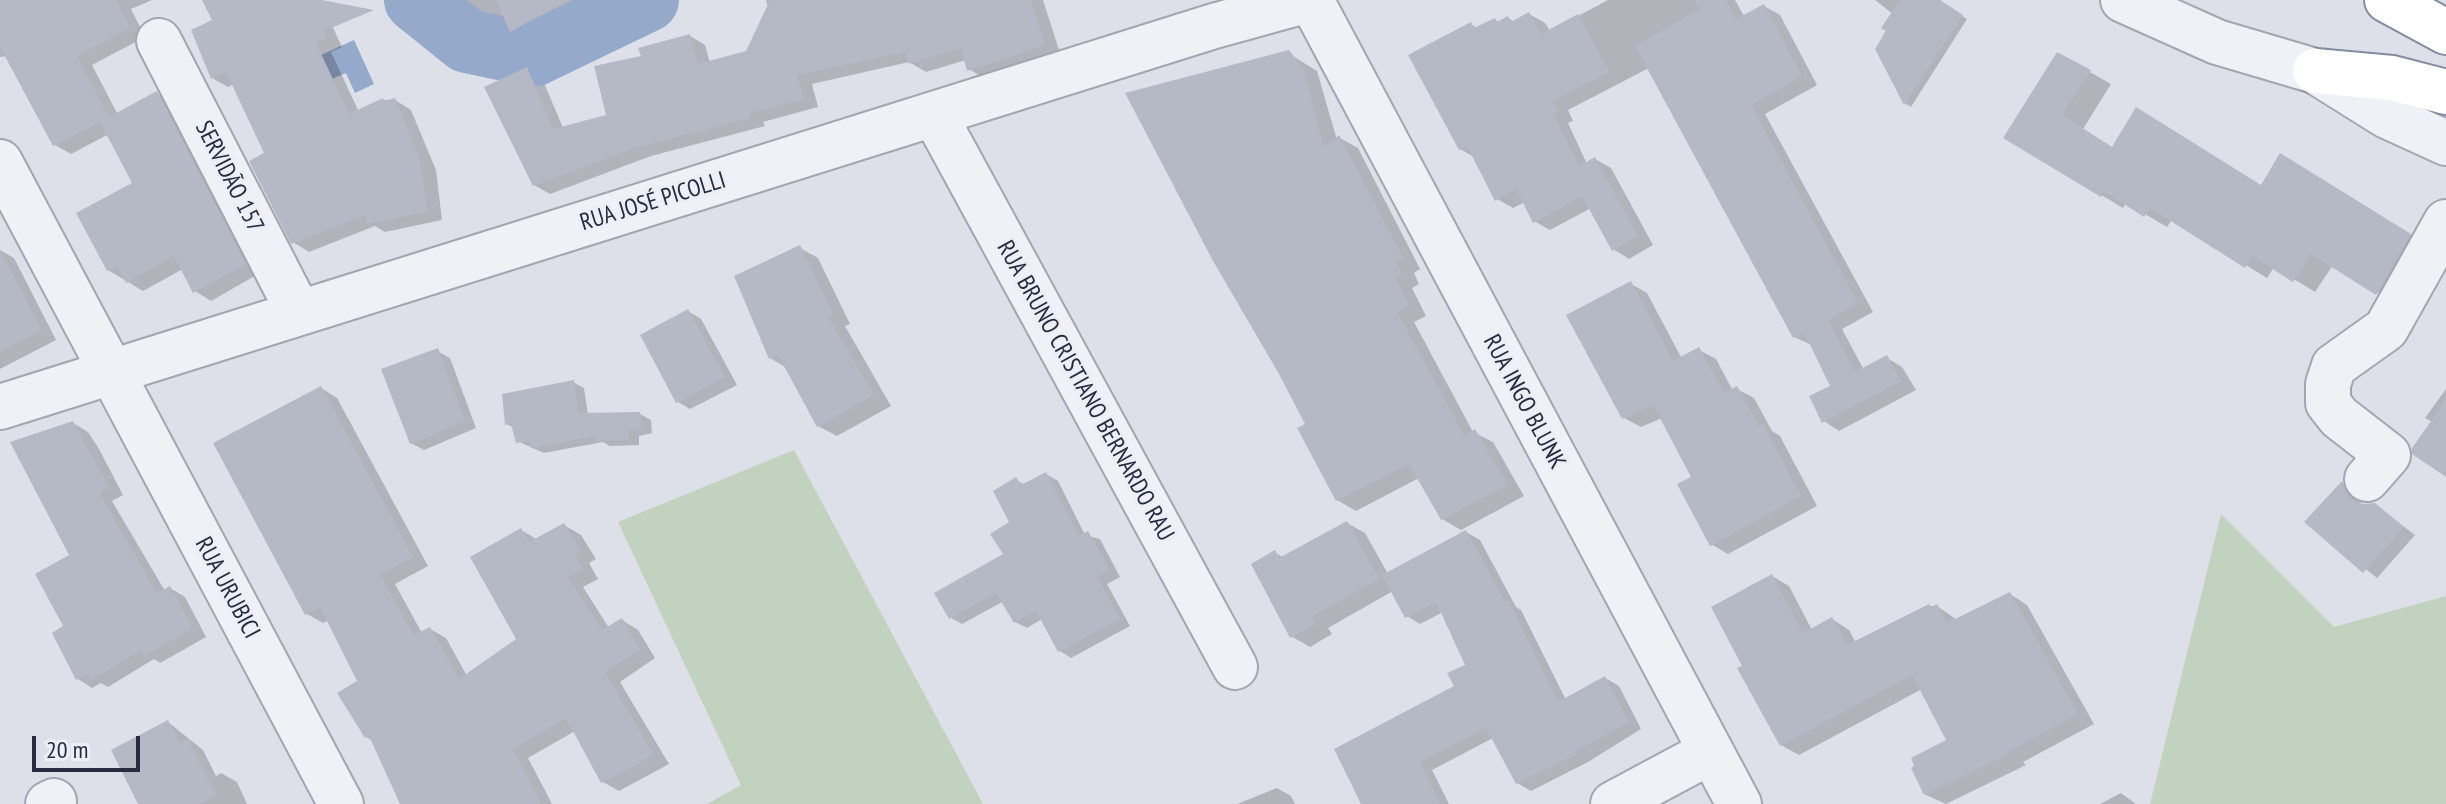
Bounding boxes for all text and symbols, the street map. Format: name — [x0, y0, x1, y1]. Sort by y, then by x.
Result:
street label: SERVIDÃO 157 — [189, 116, 269, 238]
street label: RUA JOSÉ PICOLLI — [577, 166, 729, 238]
street label: RUA BRUNO CRISTIANO BERNARDO RAU — [990, 236, 1180, 546]
street label: RUA INGO BLUNK — [1477, 330, 1571, 474]
street label: RUA URUBICI — [188, 532, 266, 644]
scale bar — [36, 720, 144, 770]
text: 20 m — [46, 734, 88, 765]

